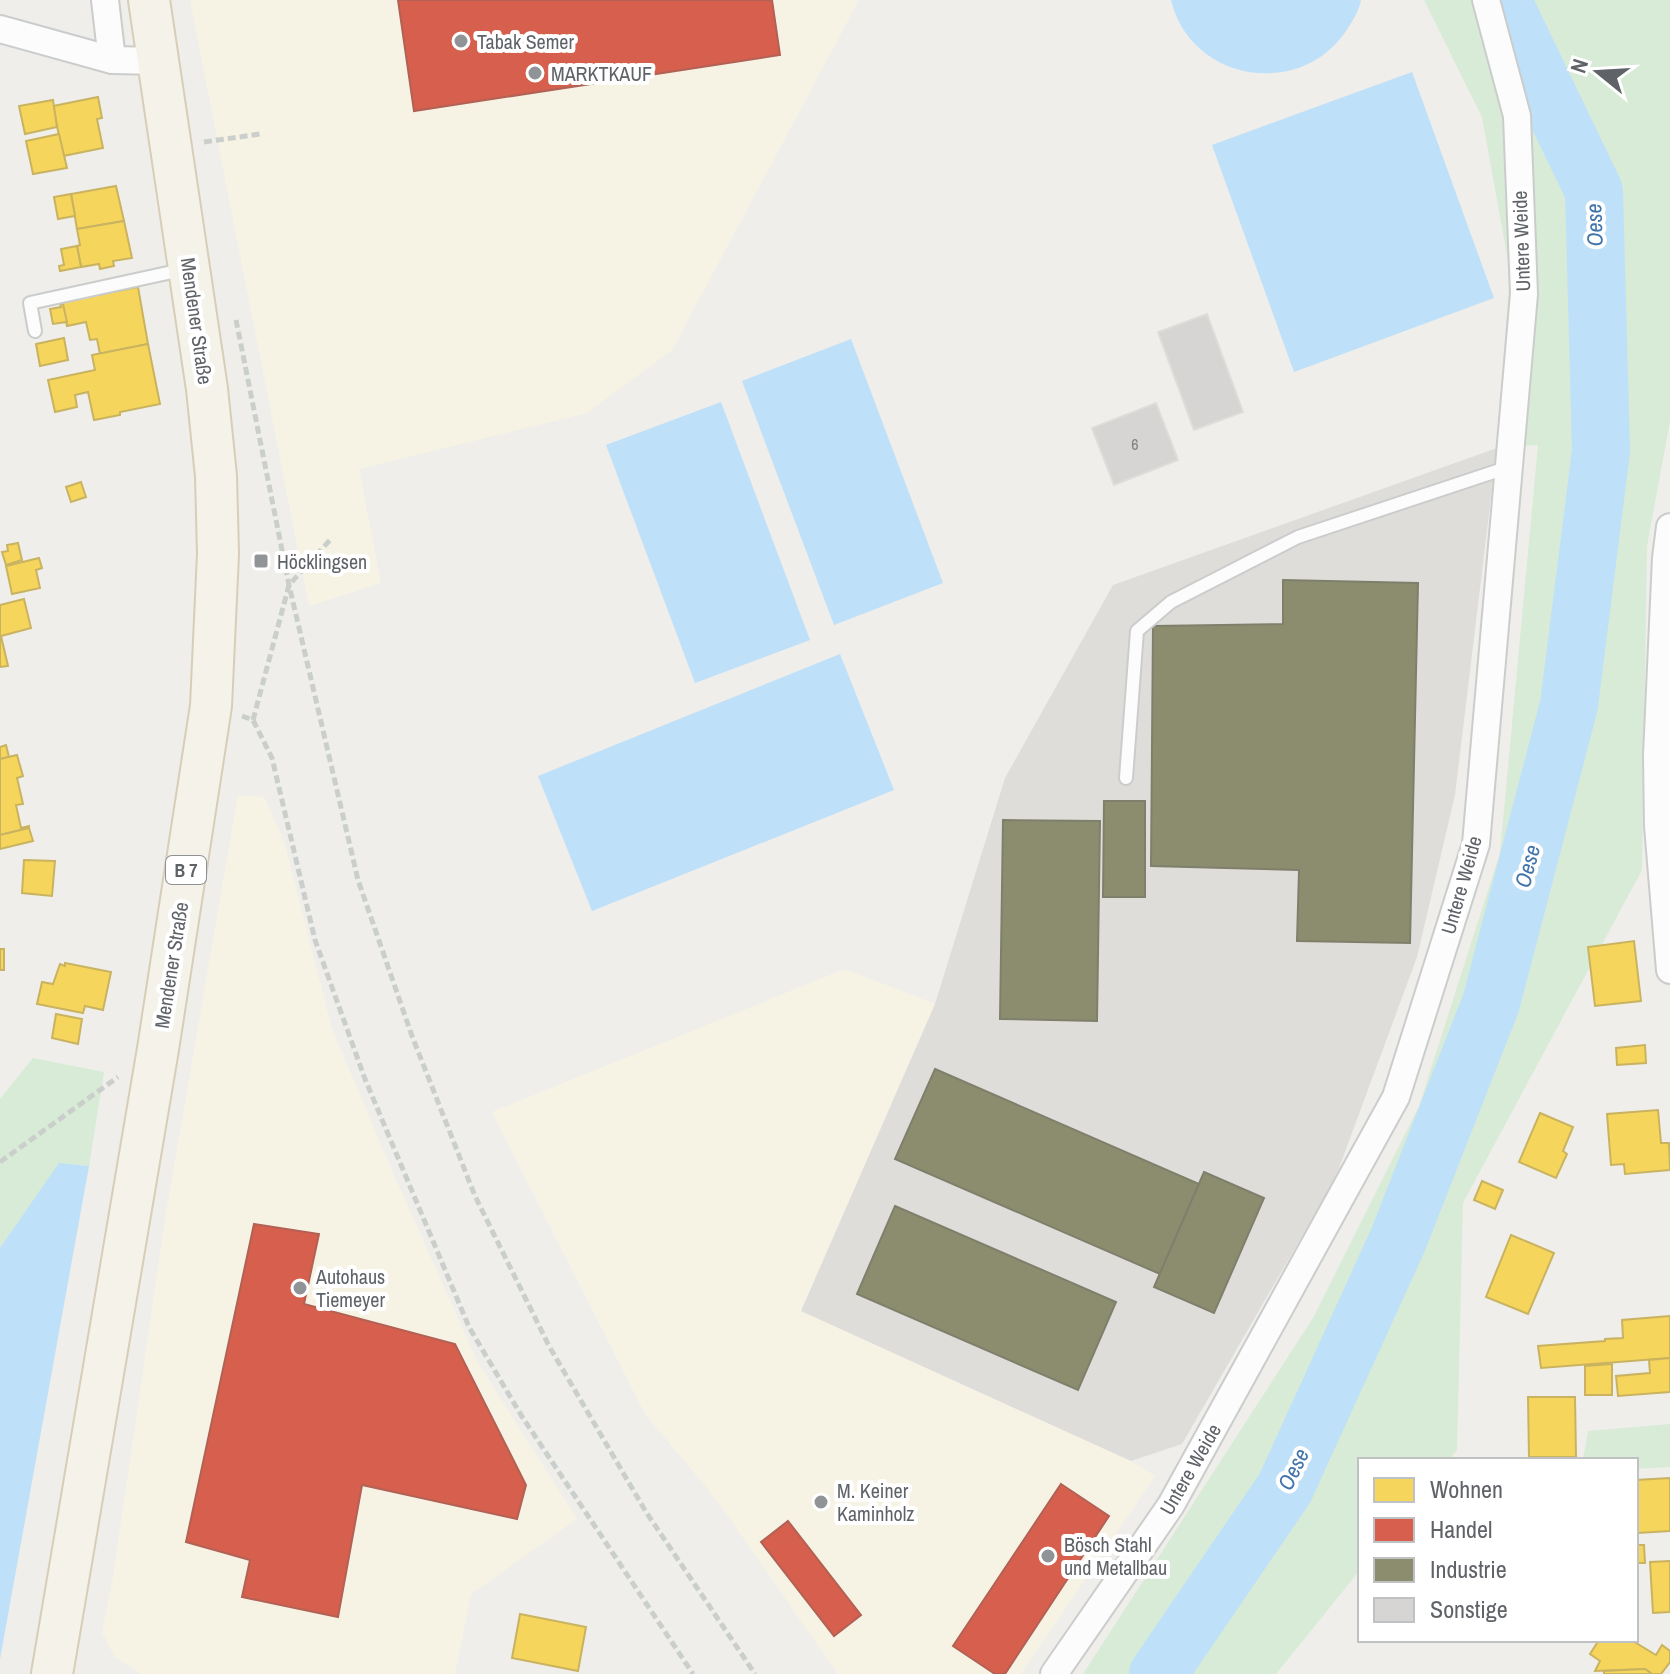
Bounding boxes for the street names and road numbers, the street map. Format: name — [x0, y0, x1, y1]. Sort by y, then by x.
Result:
street label: Untere Weide — [1506, 190, 1536, 292]
street label: Mendener Straße — [175, 256, 219, 386]
street label: Untere Weide — [1434, 833, 1488, 937]
road number: B 7 — [166, 856, 206, 884]
street label: Mendener Straße — [148, 900, 194, 1030]
street label: Untere Weide — [1153, 1419, 1227, 1519]

